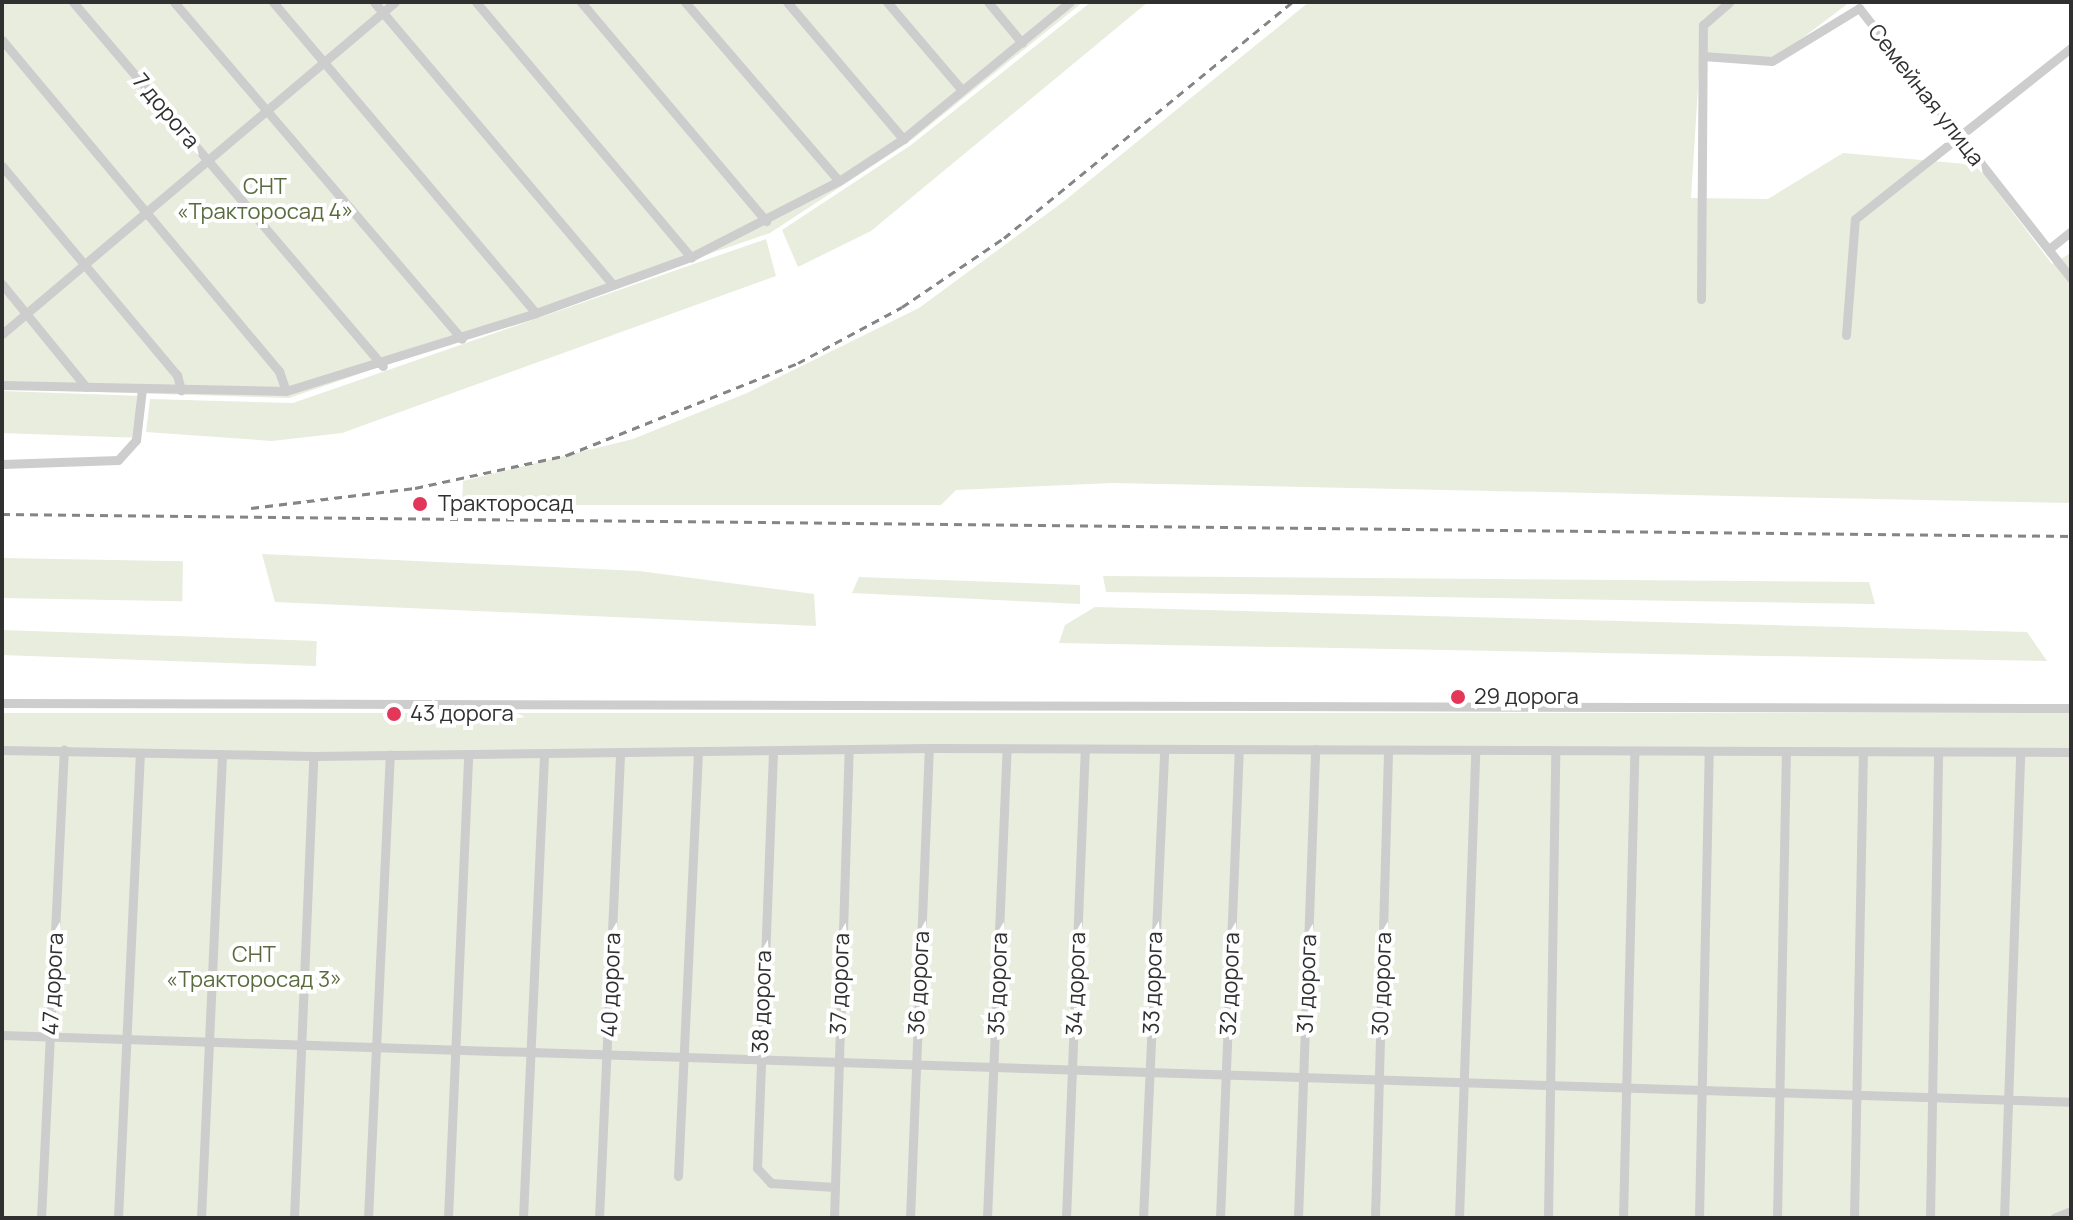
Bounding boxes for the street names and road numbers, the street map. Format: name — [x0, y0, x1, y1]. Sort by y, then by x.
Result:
street label: Семейная улица — [1862, 19, 1990, 171]
street label: 7 дорога — [127, 68, 205, 154]
street label: 36 дорога — [903, 930, 935, 1036]
street label: 33 дорога — [1138, 931, 1168, 1035]
street label: 30 дорога — [1367, 931, 1397, 1037]
street label: 47 дорога — [37, 932, 69, 1036]
street label: 40 дорога — [596, 932, 626, 1038]
street label: 35 дорога — [983, 932, 1013, 1036]
street label: 34 дорога — [1061, 932, 1091, 1036]
street label: 32 дорога — [1215, 932, 1245, 1036]
street label: 37 дорога — [825, 933, 855, 1035]
street label: 31 дорога — [1292, 934, 1322, 1034]
street label: 38 дорога — [747, 950, 777, 1054]

